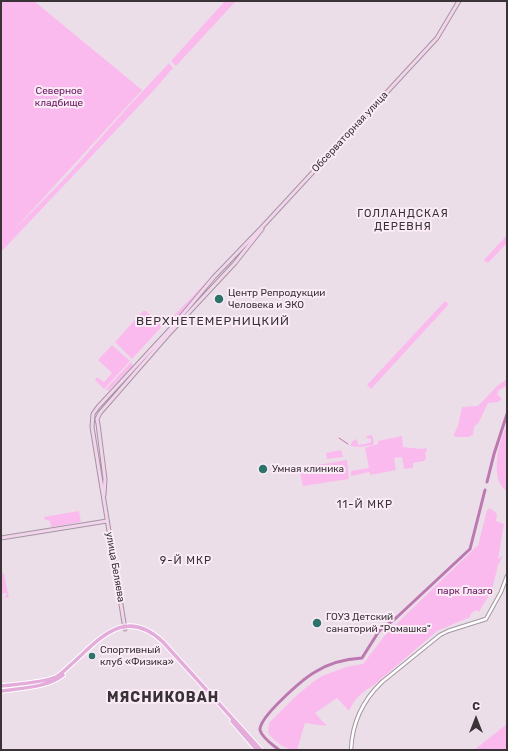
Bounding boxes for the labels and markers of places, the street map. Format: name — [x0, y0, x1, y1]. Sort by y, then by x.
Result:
place label: Центр Репродукции Человека и ЭКО — [228, 287, 325, 310]
marker: Центр Репродукции Человека и ЭКО — [213, 293, 225, 305]
marker: Умная клиника — [257, 463, 269, 475]
place label: Умная клиника — [272, 463, 344, 475]
place label: ГОУЗ Детский санаторий "Ромашка" — [326, 611, 431, 634]
marker: ГОУЗ Детский санаторий "Ромашка" — [311, 617, 323, 629]
place label: Спортивный клуб «Физика» — [100, 644, 174, 668]
marker: Спортивный клуб «Физика» — [87, 651, 97, 661]

